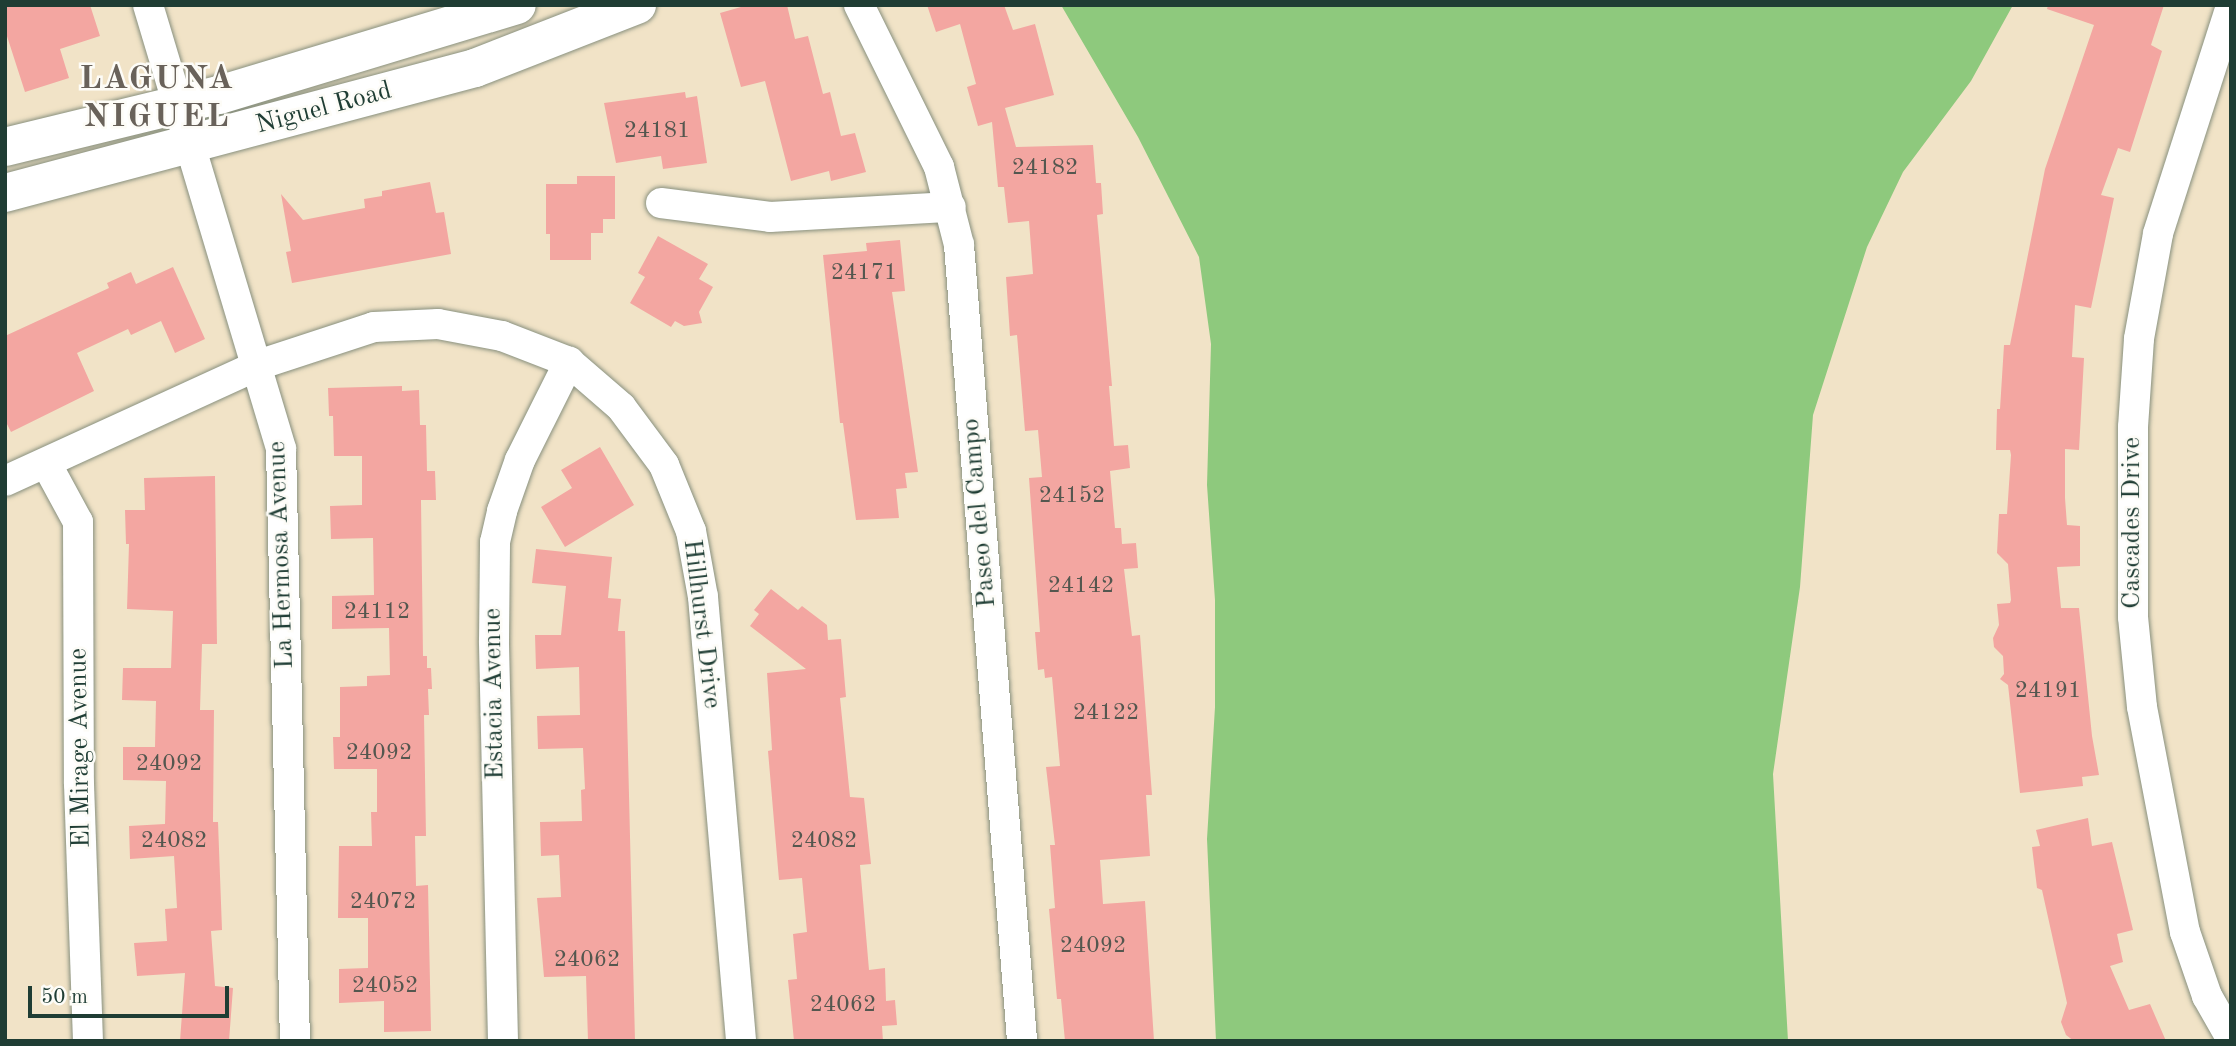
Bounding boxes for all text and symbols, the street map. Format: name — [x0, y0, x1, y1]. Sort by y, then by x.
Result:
district label: LAGUNA NIGUEL — [80, 60, 234, 138]
street label: Niguel Road — [253, 76, 395, 142]
house number: 24181 — [624, 117, 690, 145]
house number: 24182 — [1012, 154, 1078, 182]
house number: 24171 — [831, 259, 897, 287]
street label: Paseo del Campo — [956, 417, 1004, 609]
street label: Cascades Drive — [2117, 437, 2149, 609]
street label: La Hermosa Avenue — [262, 440, 302, 670]
house number: 24152 — [1039, 482, 1105, 510]
street label: Hillhurst Drive — [675, 538, 727, 710]
house number: 24142 — [1048, 572, 1114, 600]
house number: 24112 — [344, 598, 410, 626]
street label: Estacia Avenue — [478, 608, 512, 780]
street label: El Mirage Avenue — [64, 648, 98, 848]
house number: 24191 — [2015, 677, 2081, 705]
house number: 24122 — [1073, 699, 1139, 727]
house number: 24092 — [346, 739, 412, 767]
house number: 24092 — [136, 750, 202, 778]
house number: 24082 — [141, 827, 207, 855]
house number: 24082 — [791, 827, 857, 855]
house number: 24072 — [350, 888, 416, 916]
house number: 24092 — [1060, 932, 1126, 960]
house number: 24062 — [554, 946, 620, 974]
scale bar — [32, 972, 233, 1016]
house number: 24052 — [352, 972, 418, 1000]
text: 50 m — [41, 987, 88, 1008]
house number: 24062 — [810, 991, 876, 1019]

